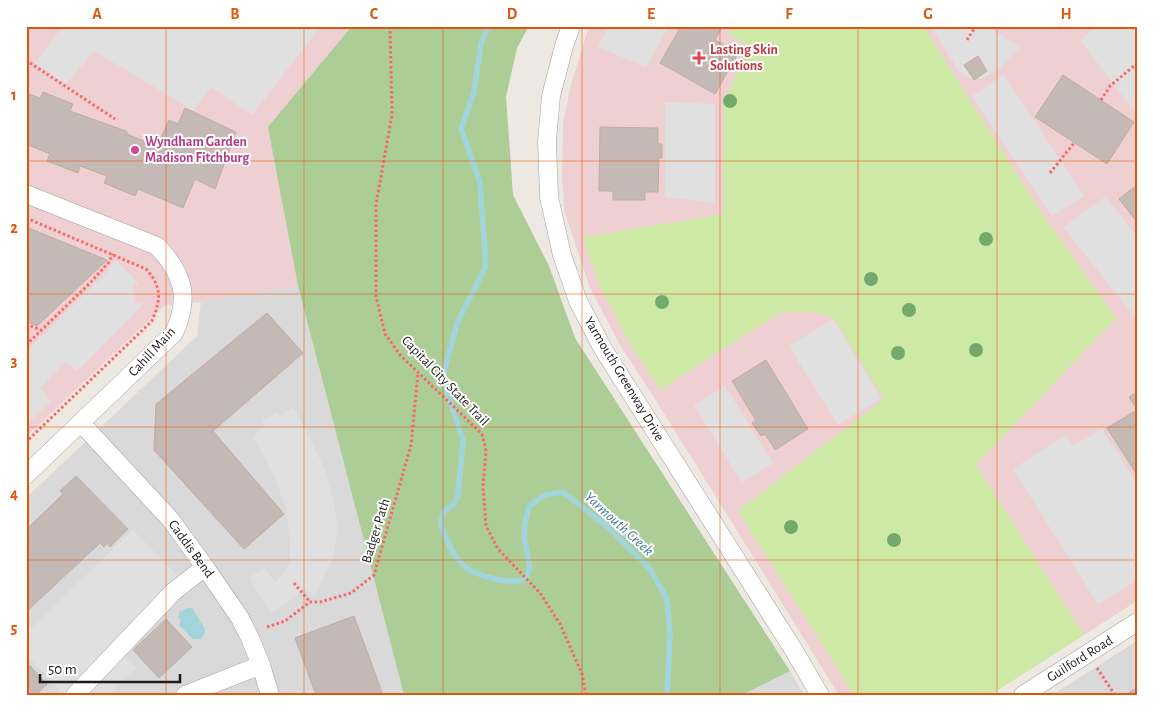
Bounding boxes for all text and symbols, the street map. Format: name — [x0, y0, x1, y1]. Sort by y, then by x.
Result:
text: A — [92, 6, 102, 22]
text: B — [230, 6, 240, 22]
text: C — [370, 6, 379, 22]
text: D — [507, 6, 518, 22]
text: E — [647, 6, 655, 22]
text: F — [785, 6, 793, 22]
text: G — [923, 6, 933, 22]
text: H — [1060, 6, 1072, 22]
place label: Lasting Skin Solutions — [710, 43, 778, 73]
marker: Lasting Skin Solutions — [692, 51, 706, 65]
text: 1 — [11, 87, 17, 103]
place label: Wyndham Garden Madison Fitchburg — [145, 135, 250, 165]
marker: Wyndham Garden Madison Fitchburg — [129, 144, 141, 156]
text: 2 — [10, 220, 18, 236]
street label: Yarmouth Greenway Drive — [581, 315, 667, 443]
street label: Cahill Main — [126, 325, 178, 379]
street label: Capital City State Trail — [399, 333, 491, 429]
text: 3 — [11, 353, 18, 369]
text: 4 — [10, 486, 18, 502]
water label: Yarmouth Creek — [582, 489, 656, 559]
street label: Badger Path — [360, 497, 392, 565]
street label: Caddis Bend — [166, 518, 216, 580]
text: 5 — [11, 620, 18, 636]
street label: Guilford Road — [1045, 633, 1115, 685]
scale bar — [40, 651, 180, 683]
text: 50 m — [48, 662, 77, 677]

